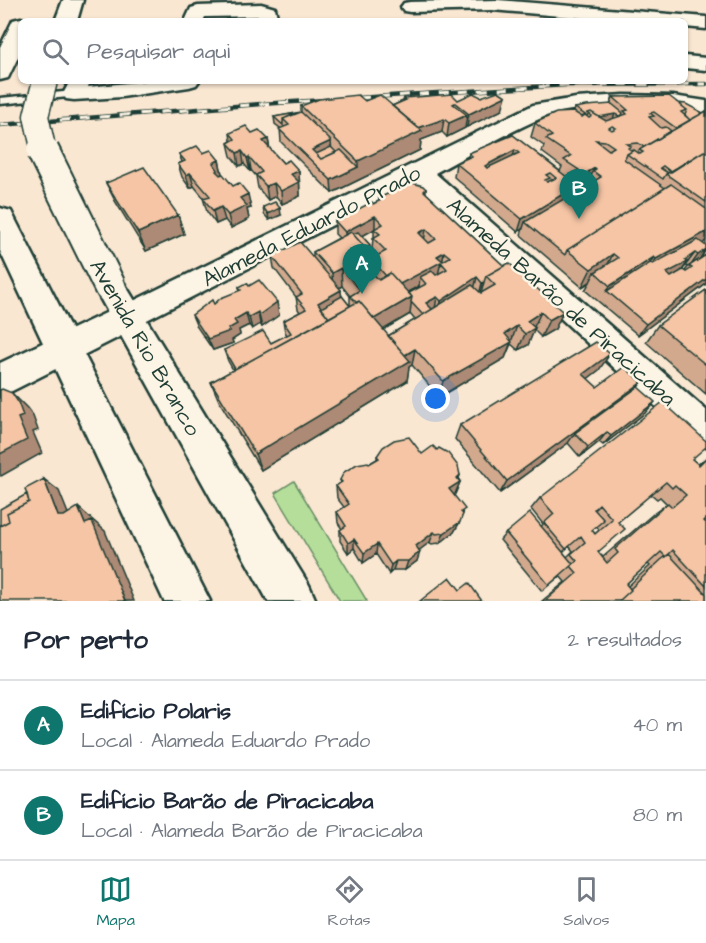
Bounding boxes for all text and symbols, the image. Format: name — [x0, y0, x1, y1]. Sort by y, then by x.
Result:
search box — [18, 18, 688, 84]
icon: search — [39, 35, 72, 68]
text: Pesquisar aqui — [87, 36, 230, 67]
street label: Alameda Eduardo Prado — [197, 158, 425, 292]
pin: B — [560, 170, 598, 219]
street label: Alameda Barão de Piracicaba — [440, 191, 682, 414]
pin: A — [342, 244, 382, 294]
street label: Avenida Rio Branco — [81, 254, 208, 442]
your location — [421, 384, 450, 413]
text: Por perto — [24, 622, 148, 658]
text: 2 resultados — [568, 626, 682, 654]
text: Edifício Polaris — [81, 696, 231, 727]
text: A — [37, 711, 50, 739]
text: 40 m — [632, 711, 682, 739]
text: Local · Alameda Eduardo Prado — [81, 727, 370, 755]
text: Edifício Barão de Piracicaba — [81, 786, 373, 817]
text: B — [36, 801, 51, 829]
text: 80 m — [633, 801, 682, 829]
text: Local · Alameda Barão de Piracicaba — [81, 817, 423, 845]
tab: Mapa — [96, 873, 135, 931]
tab: Rotas — [328, 873, 371, 931]
tab: Salvos — [563, 873, 610, 931]

